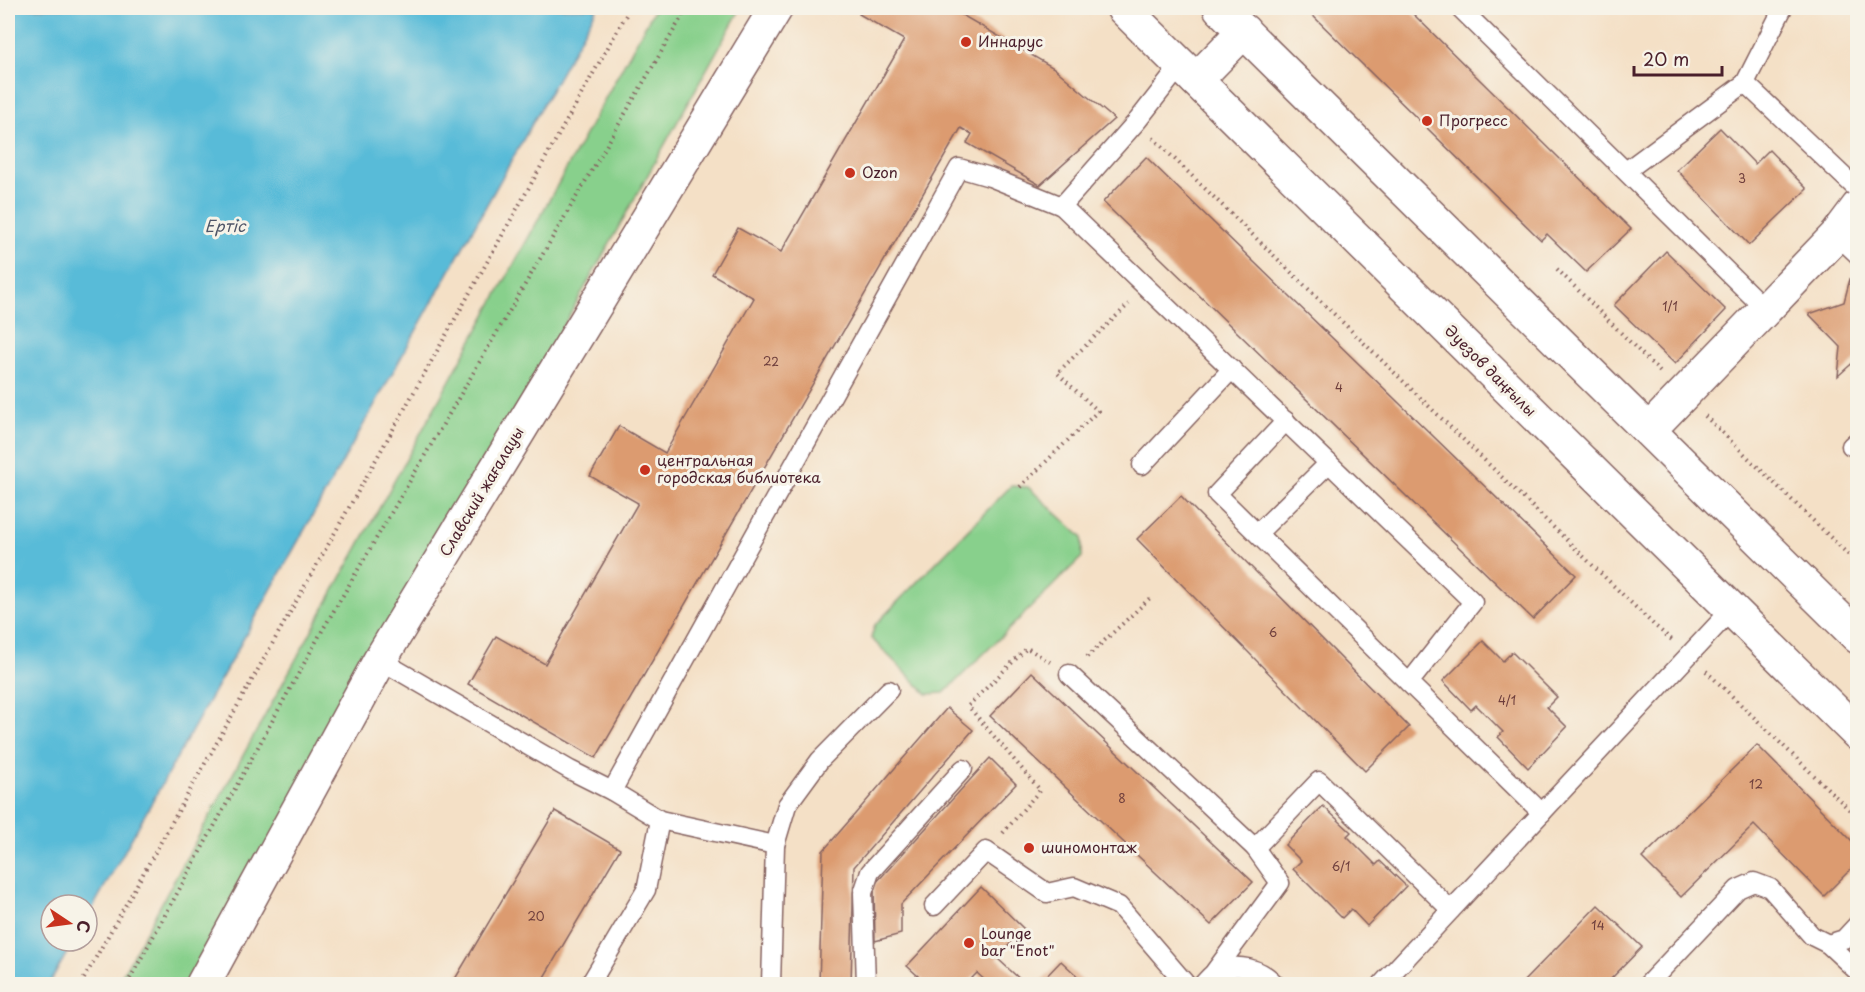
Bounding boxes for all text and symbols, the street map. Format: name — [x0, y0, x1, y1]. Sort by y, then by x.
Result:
place label: Иннарус — [978, 29, 1043, 52]
marker: Иннарус — [959, 35, 973, 49]
scale bar — [1634, 39, 1722, 77]
text: 20 m — [1643, 45, 1689, 72]
place label: Прогресс — [1439, 108, 1508, 131]
marker: Прогресс — [1420, 114, 1434, 128]
place label: Ozon — [862, 160, 898, 183]
marker: Ozon — [843, 166, 857, 180]
house number: 3 — [1738, 169, 1746, 187]
water label: Ертіс — [205, 213, 247, 237]
house number: 1/1 — [1662, 297, 1678, 315]
street label: Әуезов даңғылы — [1440, 319, 1542, 421]
house number: 22 — [763, 352, 779, 370]
house number: 4 — [1335, 378, 1343, 396]
street label: Славский жағалауы — [433, 422, 529, 560]
place label: центральная городская библиотека — [657, 448, 821, 488]
marker: центральная городская библиотека — [638, 463, 652, 477]
house number: 6 — [1269, 623, 1277, 641]
house number: 4/1 — [1498, 691, 1516, 709]
house number: 12 — [1749, 775, 1763, 793]
house number: 8 — [1118, 789, 1126, 807]
place label: шиномонтаж — [1041, 835, 1137, 858]
marker: шиномонтаж — [1022, 841, 1036, 855]
house number: 6/1 — [1332, 857, 1350, 875]
north arrow — [39, 893, 99, 953]
house number: 20 — [527, 907, 545, 925]
house number: 14 — [1591, 916, 1605, 934]
text: С — [72, 918, 98, 935]
place label: Lounge bar "Enot" — [981, 921, 1055, 961]
marker: Lounge bar "Enot" — [962, 936, 976, 950]

